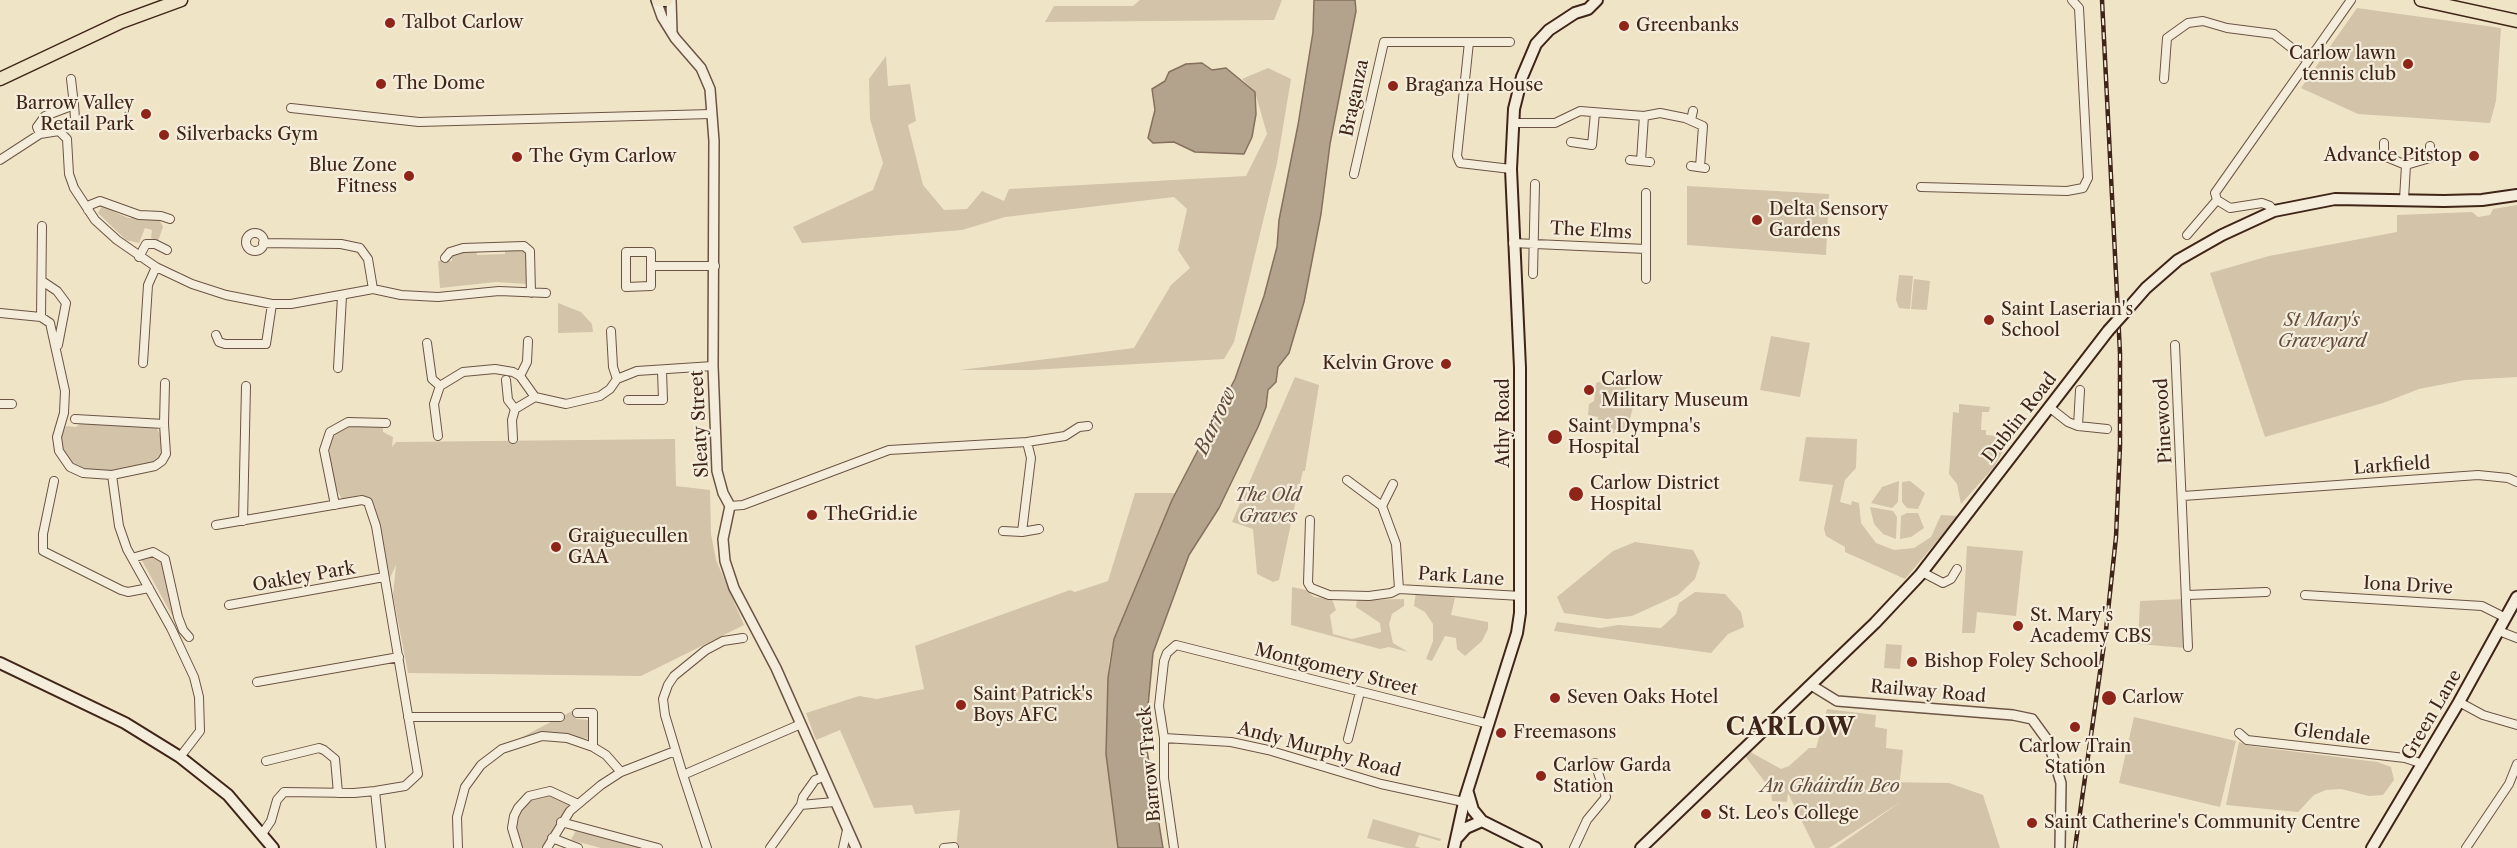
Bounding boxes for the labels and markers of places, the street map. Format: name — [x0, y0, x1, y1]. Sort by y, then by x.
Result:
place label: Talbot Carlow — [402, 12, 523, 34]
place label: Greenbanks — [1636, 15, 1739, 37]
marker: Talbot Carlow — [383, 16, 397, 30]
marker: Greenbanks — [1617, 19, 1631, 33]
place label: Carlow lawn tennis club — [2289, 43, 2396, 86]
marker: Carlow lawn tennis club — [2401, 57, 2415, 71]
place label: The Dome — [393, 73, 485, 95]
place label: Braganza House — [1405, 75, 1543, 97]
marker: The Dome — [374, 77, 388, 91]
marker: Braganza House — [1386, 79, 1400, 93]
place label: Barrow Valley Retail Park — [16, 93, 134, 136]
marker: Barrow Valley Retail Park — [139, 107, 153, 121]
place label: Silverbacks Gym — [176, 124, 318, 146]
marker: Silverbacks Gym — [157, 128, 171, 142]
place label: Advance Pitstop — [2324, 145, 2462, 167]
place label: The Gym Carlow — [529, 146, 676, 168]
marker: Advance Pitstop — [2467, 149, 2481, 163]
marker: The Gym Carlow — [510, 150, 524, 164]
place label: Blue Zone Fitness — [309, 155, 397, 198]
marker: Blue Zone Fitness — [402, 169, 416, 183]
place label: Delta Sensory Gardens — [1769, 199, 1888, 242]
marker: Delta Sensory Gardens — [1750, 213, 1764, 227]
place label: Saint Laserian's School — [2001, 299, 2133, 342]
marker: Saint Laserian's School — [1982, 313, 1996, 327]
place label: Kelvin Grove — [1322, 353, 1434, 375]
marker: Kelvin Grove — [1439, 357, 1453, 371]
place label: Carlow Military Museum — [1601, 369, 1748, 412]
marker: Carlow Military Museum — [1582, 383, 1596, 397]
place label: Saint Dympna's Hospital — [1568, 416, 1701, 458]
marker: Saint Dympna's Hospital — [1546, 428, 1564, 446]
place label: Carlow District Hospital — [1590, 473, 1720, 516]
marker: Carlow District Hospital — [1567, 485, 1585, 503]
place label: TheGrid.ie — [824, 504, 918, 526]
marker: TheGrid.ie — [805, 508, 819, 522]
place label: Graiguecullen GAA — [568, 526, 688, 568]
marker: Graiguecullen GAA — [549, 540, 563, 554]
place label: St. Mary's Academy CBS — [2030, 605, 2151, 648]
marker: St. Mary's Academy CBS — [2011, 619, 2025, 633]
place label: Bishop Foley School — [1924, 651, 2099, 673]
marker: Bishop Foley School — [1905, 655, 1919, 669]
place label: Saint Patrick's Boys AFC — [973, 684, 1093, 726]
place label: Seven Oaks Hotel — [1567, 687, 1718, 709]
place label: Carlow — [2122, 687, 2184, 709]
marker: Carlow — [2100, 689, 2118, 707]
marker: Seven Oaks Hotel — [1548, 691, 1562, 705]
marker: Saint Patrick's Boys AFC — [954, 698, 968, 712]
marker: Carlow Train Station — [2068, 720, 2082, 734]
place label: Freemasons — [1513, 722, 1616, 744]
marker: Freemasons — [1494, 726, 1508, 740]
place label: Carlow Train Station — [2019, 736, 2131, 778]
place label: Carlow Garda Station — [1553, 755, 1671, 798]
marker: Carlow Garda Station — [1534, 769, 1548, 783]
place label: St. Leo's College — [1718, 803, 1859, 825]
marker: St. Leo's College — [1699, 807, 1713, 821]
place label: Saint Catherine's Community Centre — [2044, 812, 2360, 834]
marker: Saint Catherine's Community Centre — [2025, 816, 2039, 830]

